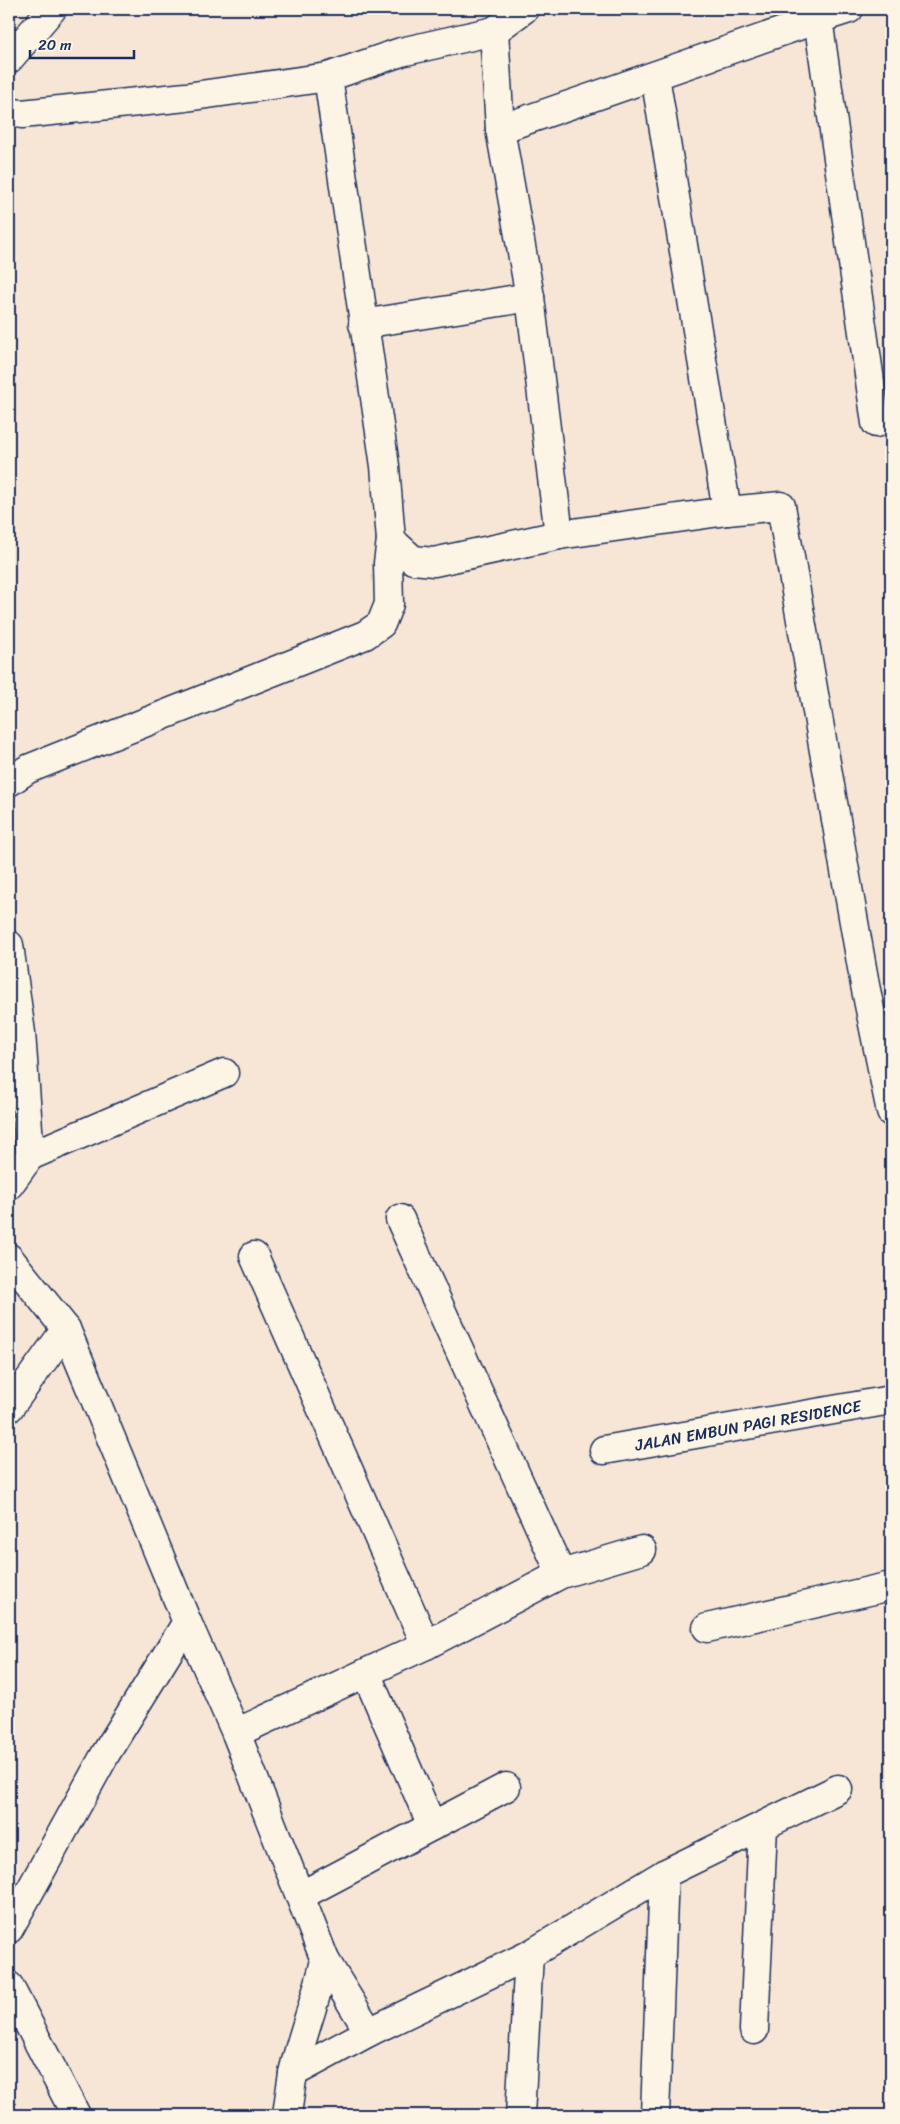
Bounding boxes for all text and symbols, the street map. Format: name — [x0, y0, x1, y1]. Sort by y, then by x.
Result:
scale bar — [30, 28, 134, 60]
text: 20 m — [38, 32, 72, 58]
street label: JALAN EMBUN PAGI RESIDENCE — [632, 1391, 865, 1460]

